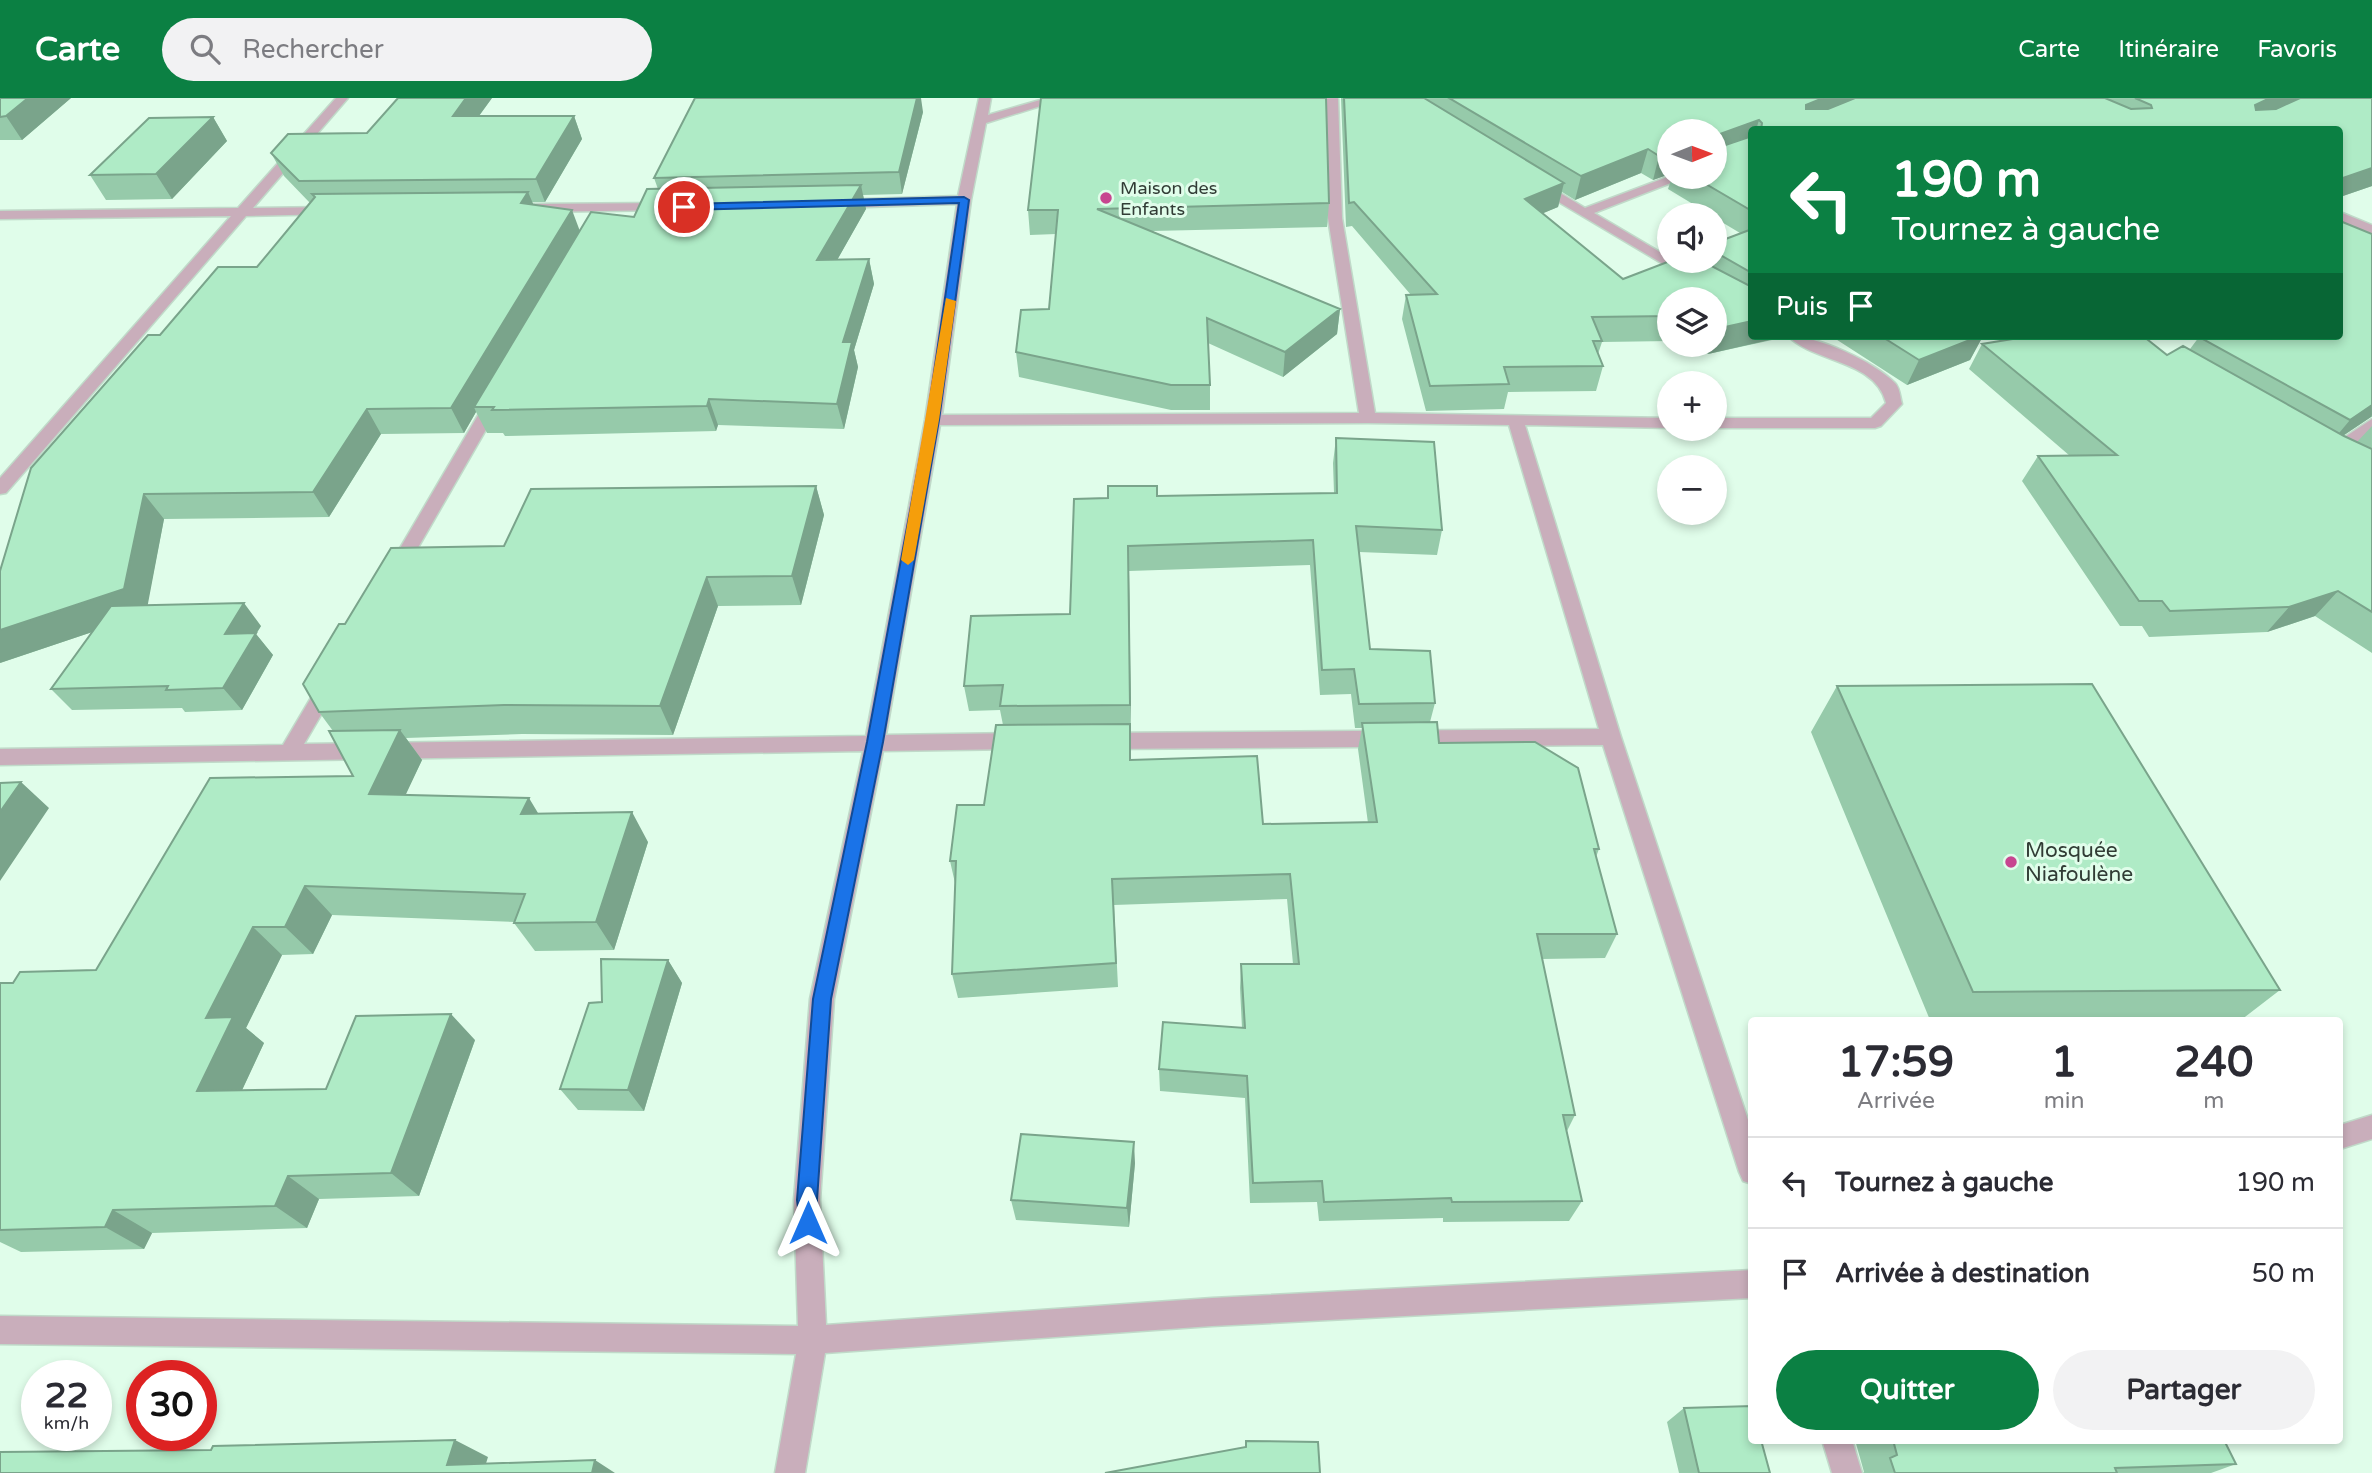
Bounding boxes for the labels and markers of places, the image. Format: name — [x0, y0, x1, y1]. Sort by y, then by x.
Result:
pin — [654, 177, 714, 237]
place label: Maison des Enfants — [1120, 177, 1217, 220]
marker: Maison des Enfants — [1098, 190, 1114, 206]
place label: Mosquée Niafoulène — [2025, 838, 2133, 887]
marker: Mosquée Niafoulène — [2003, 854, 2019, 870]

